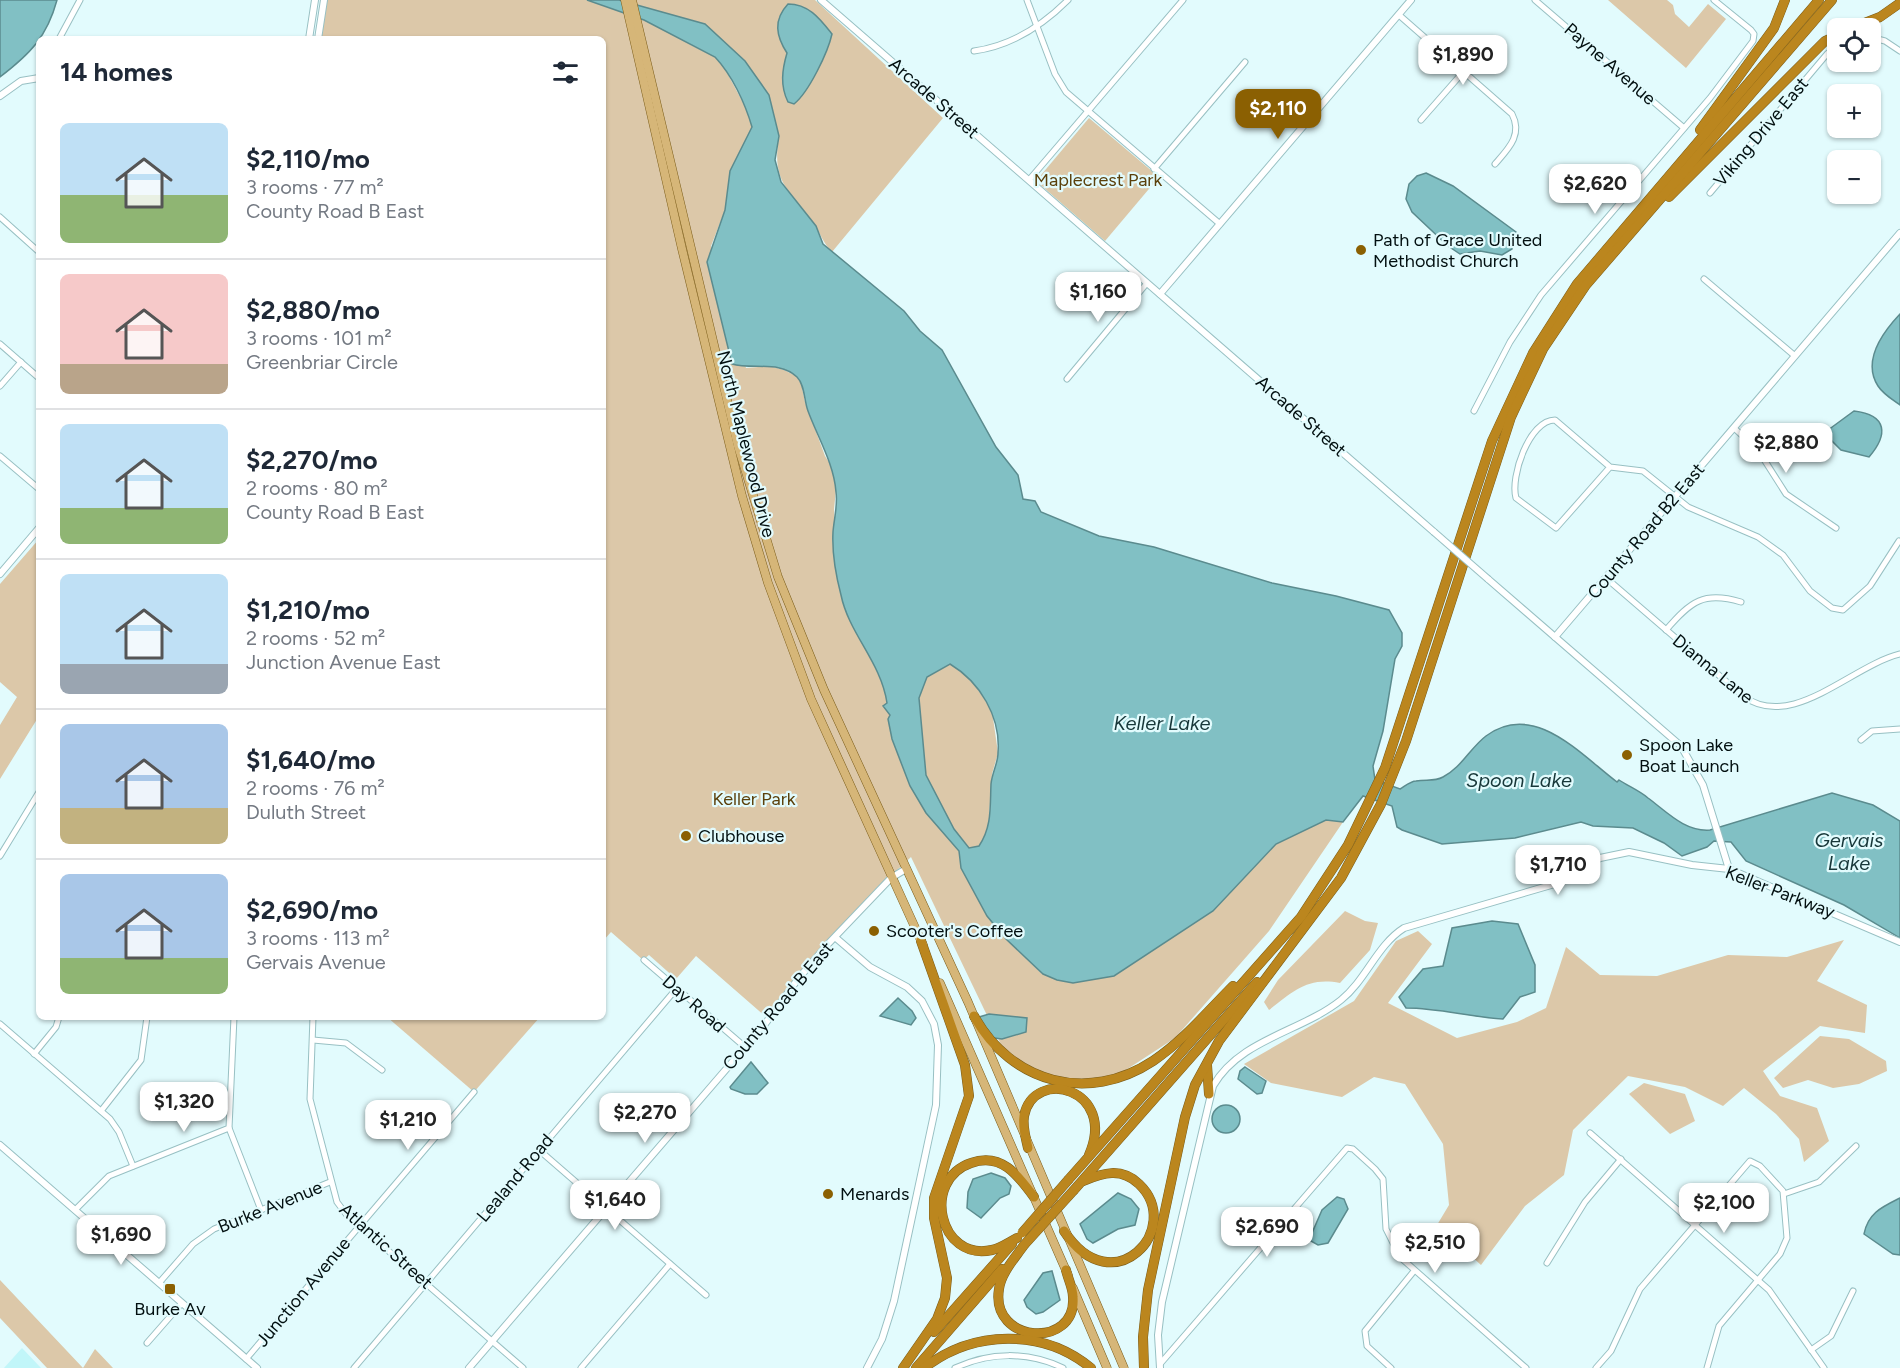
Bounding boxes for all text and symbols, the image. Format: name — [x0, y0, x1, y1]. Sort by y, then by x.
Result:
street label: Payne Avenue — [1560, 18, 1660, 110]
map controls — [1827, 18, 1881, 204]
button: locate — [1827, 18, 1881, 72]
pin: $1,890 — [1414, 35, 1512, 86]
text: $1,890 — [1432, 42, 1494, 66]
street label: Arcade Street — [884, 53, 984, 143]
text: 14 homes — [60, 56, 173, 88]
icon: filters — [549, 56, 582, 89]
street label: Viking Drive East — [1709, 73, 1813, 191]
button: + — [1827, 84, 1881, 138]
pin: $2,110 — [1229, 89, 1327, 140]
text: $2,110 — [1249, 96, 1307, 120]
text: $2,110/mo — [246, 143, 370, 175]
icon: home — [108, 147, 180, 219]
button: − — [1827, 150, 1881, 204]
pin: $2,620 — [1546, 164, 1644, 215]
park label: Maplecrest Park — [1034, 169, 1162, 191]
text: $2,620 — [1563, 171, 1627, 195]
text: 3 rooms · 77 m² — [246, 175, 384, 199]
text: County Road B East — [246, 199, 424, 223]
place label: Path of Grace United Methodist Church — [1373, 229, 1542, 272]
marker: Path of Grace United Methodist Church — [1354, 243, 1368, 257]
pin: $1,160 — [1049, 272, 1147, 323]
text: $1,160 — [1069, 279, 1127, 303]
text: $2,880/mo — [246, 294, 380, 326]
icon: home — [108, 298, 180, 370]
text: 3 rooms · 101 m² — [246, 326, 392, 350]
street label: North Maplewood Drive — [712, 348, 780, 540]
text: Greenbriar Circle — [246, 350, 398, 374]
street label: Arcade Street — [1251, 371, 1351, 461]
pin: $2,880 — [1737, 423, 1835, 474]
text: $2,880 — [1753, 430, 1819, 454]
text: $2,270/mo — [246, 444, 378, 476]
icon: home — [108, 448, 180, 520]
street label: County Road B2 East — [1583, 458, 1709, 603]
text: 2 rooms · 80 m² — [246, 476, 388, 500]
text: County Road B East — [246, 500, 424, 524]
text: $1,210/mo — [246, 594, 370, 626]
icon: home — [108, 598, 180, 670]
text: 2 rooms · 52 m² — [246, 626, 385, 650]
street label: Dianna Lane — [1668, 630, 1758, 708]
text: Junction Avenue East — [246, 650, 441, 674]
water label: Keller Lake — [1113, 711, 1211, 735]
place label: Spoon Lake Boat Launch — [1639, 734, 1739, 777]
text: $1,640/mo — [246, 744, 375, 776]
icon: home — [108, 748, 180, 820]
marker: Spoon Lake Boat Launch — [1620, 748, 1634, 762]
water label: Spoon Lake — [1466, 768, 1572, 792]
text: 2 rooms · 76 m² — [246, 776, 385, 800]
park label: Keller Park — [712, 788, 796, 810]
text: Duluth Street — [246, 800, 366, 824]
place label: Clubhouse — [698, 825, 784, 847]
water label: Gervais Lake — [1815, 828, 1884, 875]
marker: Clubhouse — [679, 829, 693, 843]
pin: $1,710 — [1509, 845, 1607, 896]
text: $1,710 — [1529, 852, 1587, 876]
street label: Keller Parkway — [1722, 861, 1838, 923]
text: $2,690/mo — [246, 894, 378, 926]
icon: home — [108, 898, 180, 970]
place label: Scooter's Coffee — [886, 920, 1023, 942]
marker: Scooter's Coffee — [867, 924, 881, 938]
text: 3 rooms · 113 m² — [246, 926, 390, 950]
street label: County Road B East — [718, 937, 838, 1075]
text: Gervais Avenue — [246, 950, 386, 974]
street label: Day Road — [658, 971, 730, 1037]
pin: $1,320 — [135, 1082, 233, 1133]
text: $1,320 — [154, 1089, 214, 1113]
pin: $2,270 — [596, 1093, 694, 1144]
pin: $1,210 — [359, 1100, 457, 1151]
text: $2,270 — [613, 1100, 677, 1124]
text: $1,210 — [379, 1107, 437, 1131]
street label: Lealand Road — [472, 1130, 558, 1226]
street label: Burke Avenue — [215, 1176, 326, 1238]
pin: $1,640 — [566, 1180, 664, 1231]
place label: Menards — [840, 1183, 909, 1205]
pin: $2,100 — [1675, 1183, 1773, 1234]
text: $1,640 — [584, 1187, 646, 1211]
marker: Menards — [821, 1187, 835, 1201]
text: $2,100 — [1693, 1190, 1755, 1214]
street label: Atlantic Street — [335, 1198, 437, 1294]
pin: $2,690 — [1218, 1207, 1316, 1258]
text: $2,690 — [1235, 1214, 1299, 1238]
pin: $1,690 — [72, 1215, 170, 1266]
text: $1,690 — [91, 1222, 151, 1246]
pin: $2,510 — [1386, 1223, 1484, 1274]
text: $2,510 — [1405, 1230, 1465, 1254]
street label: Junction Avenue — [251, 1233, 355, 1351]
marker: Burke Av — [163, 1282, 177, 1296]
place label: Burke Av — [134, 1298, 206, 1320]

